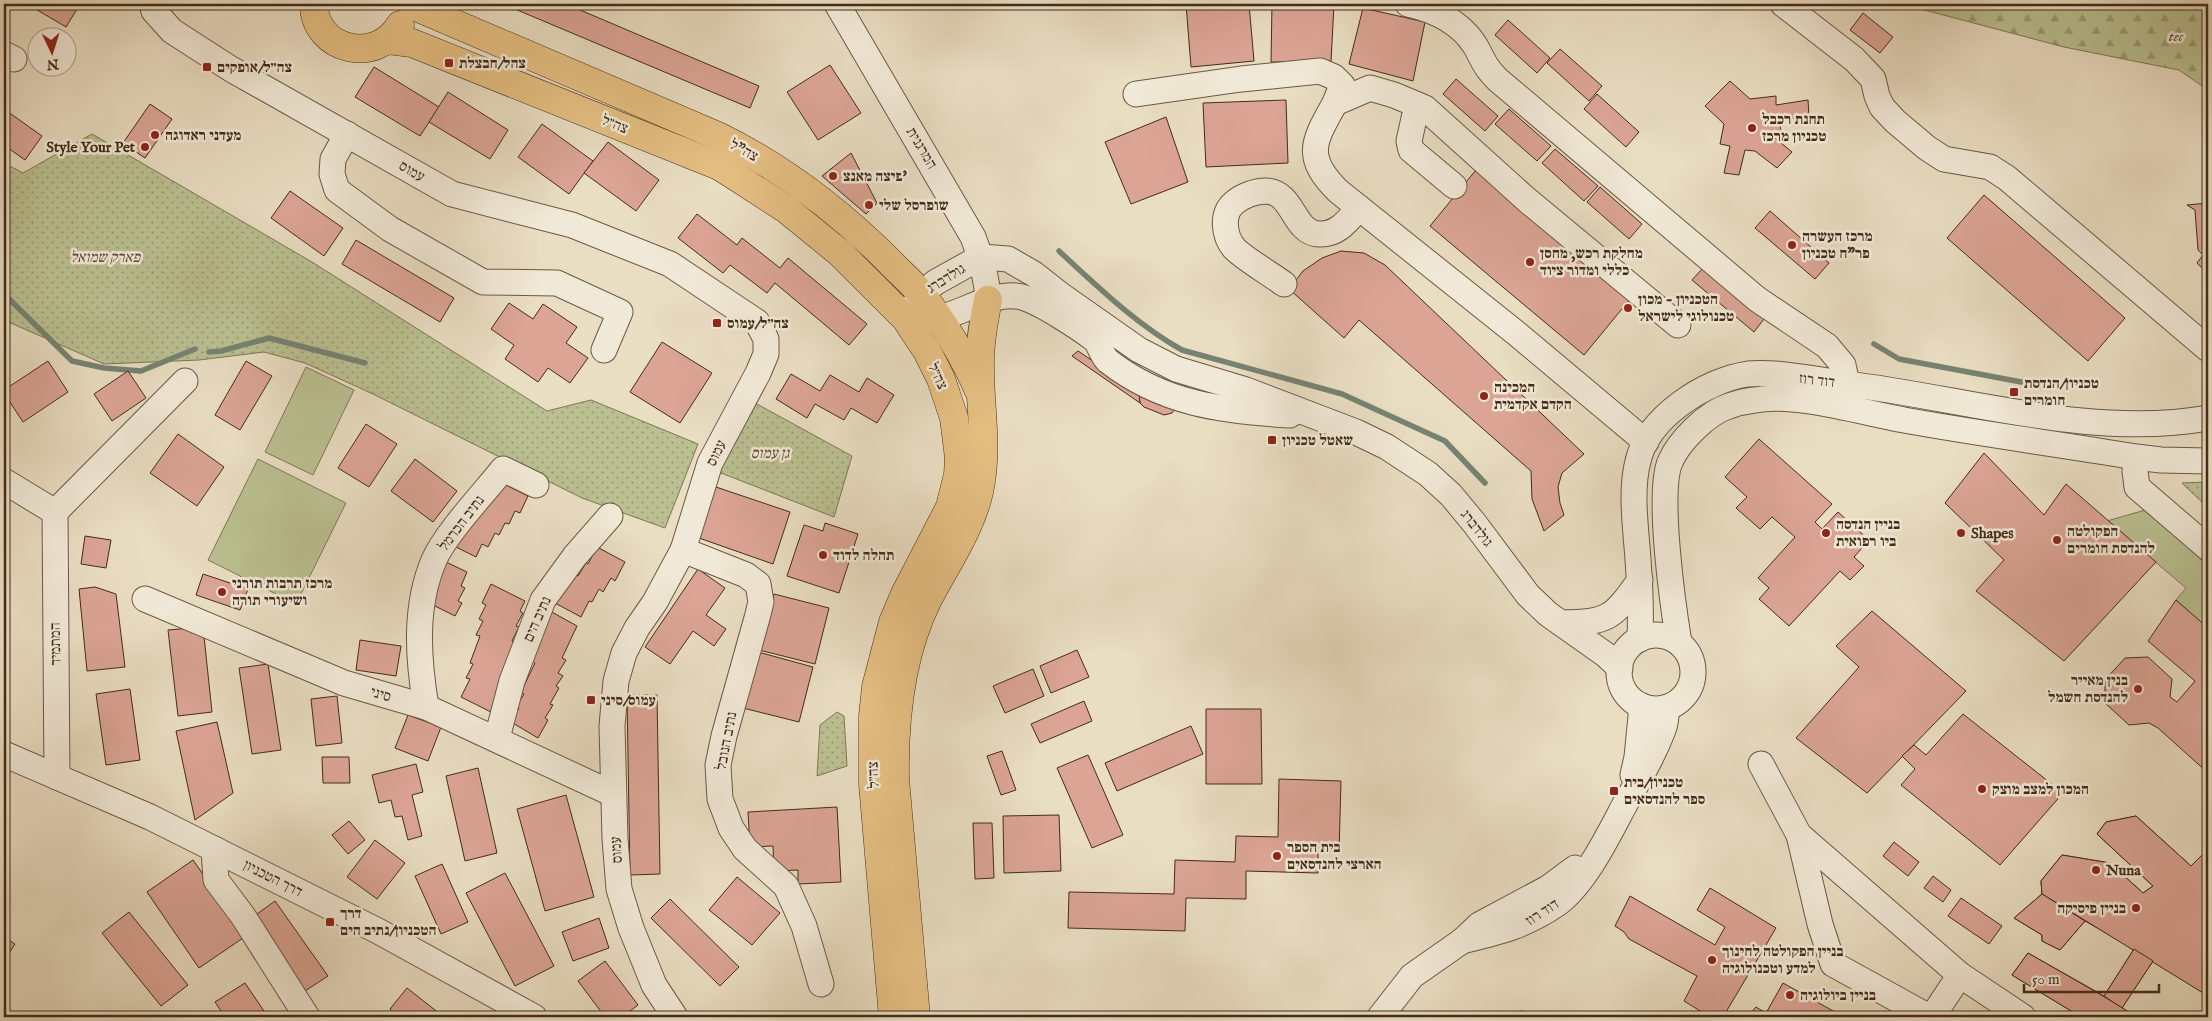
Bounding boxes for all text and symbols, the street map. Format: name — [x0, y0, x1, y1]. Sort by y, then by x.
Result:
park label: tec — [2169, 27, 2184, 46]
north arrow — [28, 28, 78, 78]
place label: צהל/חבצלת — [459, 54, 526, 73]
text: N — [46, 55, 61, 73]
marker: צהל/חבצלת — [443, 57, 455, 69]
place label: צה״ל/אופקים — [217, 58, 292, 77]
marker: צה״ל/אופקים — [201, 61, 213, 73]
place label: תחנת רכבל טכניון מרכז — [1762, 110, 1826, 146]
street label: צה״ל — [599, 111, 631, 138]
marker: תחנת רכבל טכניון מרכז — [1746, 122, 1758, 134]
street label: המרגנית — [902, 124, 941, 173]
place label: מעדני ראדוגה — [165, 126, 241, 145]
marker: מעדני ראדוגה — [149, 129, 161, 141]
street label: צה"ל — [726, 135, 761, 166]
place label: Style Your Pet — [46, 138, 136, 157]
marker: Style Your Pet — [139, 141, 151, 153]
street label: עמוס — [395, 156, 428, 186]
place label: פיצה מאנצ' — [843, 167, 907, 186]
marker: פיצה מאנצ' — [827, 170, 839, 182]
place label: שופרסל שלי — [879, 196, 949, 215]
marker: שופרסל שלי — [863, 199, 875, 211]
place label: מרכז העשרה פר"ח טכניון — [1802, 227, 1873, 263]
marker: מרכז העשרה פר"ח טכניון — [1786, 239, 1798, 251]
place label: מחלקת רכש, מחסן כללי ומדור ציוד — [1540, 244, 1643, 280]
park label: פארק שמואל — [70, 248, 141, 267]
marker: מחלקת רכש, מחסן כללי ומדור ציוד — [1524, 256, 1536, 268]
street label: גולדברג — [923, 259, 969, 298]
place label: הטכניון - מכון טכנולוגי לישראל — [1638, 290, 1734, 326]
marker: הטכניון - מכון טכנולוגי לישראל — [1622, 302, 1634, 314]
place label: צה״ל/עמוס — [727, 314, 789, 333]
marker: צה״ל/עמוס — [711, 317, 723, 329]
street label: צה״ל — [923, 360, 952, 393]
street label: דוד רוז — [1798, 369, 1836, 392]
place label: טכניון/הנדסת חומרים — [2024, 374, 2099, 410]
place label: המכינה הקדם אקדמית — [1494, 378, 1572, 414]
marker: טכניון/הנדסת חומרים — [2008, 386, 2020, 398]
marker: המכינה הקדם אקדמית — [1478, 390, 1490, 402]
place label: שאטל טכניון — [1282, 431, 1353, 450]
marker: שאטל טכניון — [1266, 434, 1278, 446]
street label: עמוס — [702, 437, 731, 469]
park label: גן עמוס — [751, 444, 790, 463]
street label: נתיב הכרמל — [434, 491, 489, 555]
street label: גולדברג — [1456, 506, 1497, 551]
place label: בניין הנדסה ביו רפואית — [1836, 515, 1900, 551]
place label: הפקולטה להנדסת חומרים — [2067, 522, 2155, 558]
place label: Shapes — [1971, 524, 2014, 543]
marker: בניין הנדסה ביו רפואית — [1820, 527, 1832, 539]
marker: Shapes — [1955, 527, 1967, 539]
marker: הפקולטה להנדסת חומרים — [2051, 534, 2063, 546]
place label: תהלה לדוד — [833, 546, 895, 565]
marker: תהלה לדוד — [817, 549, 829, 561]
place label: מרכז תרבות תורני ושיעורי תורה — [232, 574, 332, 610]
marker: מרכז תרבות תורני ושיעורי תורה — [216, 586, 228, 598]
street label: נתיב הים — [519, 593, 556, 645]
street label: המתמיד — [46, 622, 65, 666]
place label: בנין מאייר להנדסת חשמל — [2048, 671, 2128, 707]
street label: סיני — [368, 682, 393, 706]
marker: בנין מאייר להנדסת חשמל — [2132, 683, 2144, 695]
place label: עמוס/סיני — [601, 691, 656, 710]
marker: עמוס/סיני — [585, 694, 597, 706]
street label: נתיב הנובל — [711, 710, 741, 772]
street label: צה״ל — [863, 761, 884, 789]
place label: טכניון/בית ספר להנדסאים — [1624, 773, 1705, 809]
place label: המכון למצב מוצק — [1992, 780, 2089, 799]
marker: המכון למצב מוצק — [1976, 783, 1988, 795]
marker: טכניון/בית ספר להנדסאים — [1608, 785, 1620, 797]
street label: עמוס — [606, 836, 627, 864]
place label: בית הספר הארצי להנדסאים — [1287, 838, 1382, 874]
marker: בית הספר הארצי להנדסאים — [1271, 850, 1283, 862]
street label: דרך הטכניון — [240, 855, 306, 902]
place label: Nuna — [2105, 861, 2141, 880]
marker: Nuna — [2090, 864, 2102, 876]
street label: דוד רוז — [1522, 895, 1563, 930]
place label: בניין פיסיקה — [2057, 899, 2126, 918]
marker: בניין פיסיקה — [2130, 902, 2142, 914]
place label: דרך הטכניון/נתיב הים — [340, 904, 436, 940]
marker: דרך הטכניון/נתיב הים — [324, 916, 336, 928]
place label: בניין הפקולטה לחינוך למדע וטכנולוגיה — [1722, 942, 1844, 978]
marker: בניין הפקולטה לחינוך למדע וטכנולוגיה — [1706, 954, 1718, 966]
scale bar — [2024, 961, 2160, 993]
text: 50 m — [2032, 970, 2060, 989]
place label: בניין ביולוגיה — [1800, 986, 1876, 1005]
marker: בניין ביולוגיה — [1784, 989, 1796, 1001]

